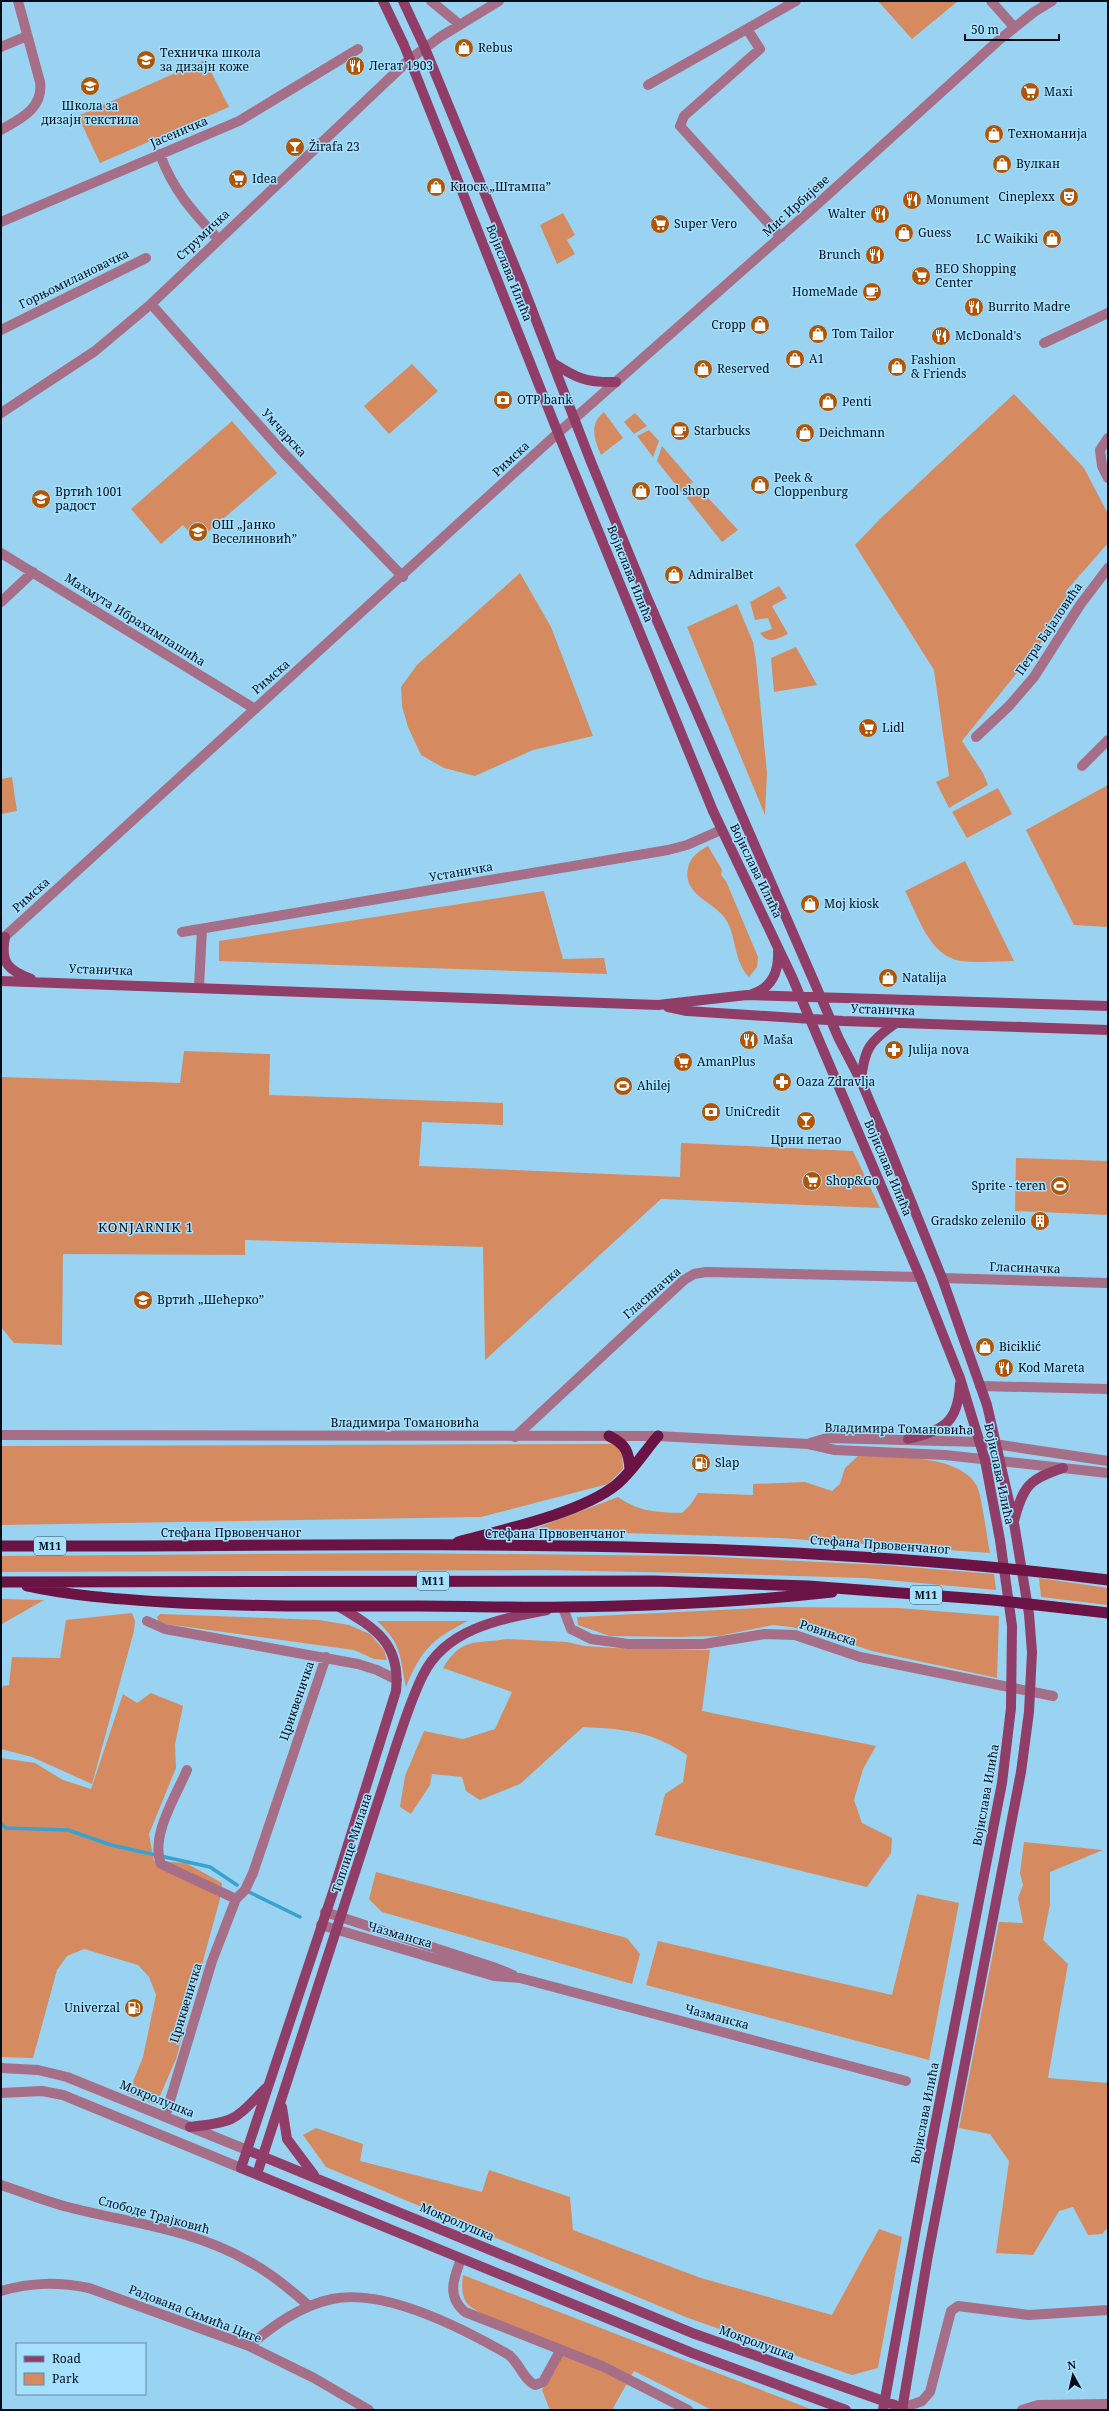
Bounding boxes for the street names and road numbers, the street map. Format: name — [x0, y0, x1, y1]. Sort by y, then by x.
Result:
street label: Јасеничка — [146, 112, 210, 152]
street label: Мис Ирбијеве — [759, 171, 833, 240]
street label: Струмичка — [172, 205, 233, 264]
street label: Војислава Илића — [482, 222, 537, 324]
street label: Горњомилановачка — [16, 244, 132, 313]
street label: Умчарска — [258, 405, 311, 461]
street label: Римска — [488, 437, 533, 480]
street label: Војислава Илића — [603, 523, 658, 625]
street label: Махмута Ибрахимпашића — [62, 569, 209, 670]
street label: Петра Бајаловића — [1011, 579, 1086, 679]
street label: Римска — [248, 655, 293, 698]
street label: Војислава Илића — [726, 821, 787, 921]
street label: Устаничка — [428, 858, 494, 885]
street label: Римска — [8, 873, 53, 916]
street label: Устаничка — [68, 960, 134, 979]
street label: Устаничка — [850, 1000, 916, 1019]
street label: Војислава Илића — [860, 1117, 917, 1219]
street label: Гласиначка — [989, 1258, 1061, 1277]
street label: Гласиначка — [619, 1263, 684, 1322]
street label: Владимира Томановића — [331, 1414, 480, 1431]
street label: Владимира Томановића — [824, 1419, 974, 1438]
street label: Војислава Илића — [980, 1422, 1019, 1526]
street label: Стефана Првовенчаног — [161, 1524, 302, 1541]
street label: Стефана Првовенчаног — [485, 1525, 626, 1542]
street label: Стефана Првовенчаног — [809, 1531, 951, 1558]
road number: M11 — [34, 1537, 66, 1555]
road number: M11 — [417, 1572, 449, 1590]
road number: M11 — [910, 1586, 942, 1604]
street label: Ровињска — [797, 1615, 859, 1650]
street label: Цриквеничка — [275, 1659, 318, 1743]
street label: Војислава Илића — [968, 1742, 1003, 1847]
street label: Топлице Милана — [327, 1791, 376, 1895]
street label: Чазманска — [366, 1917, 434, 1952]
street label: Цриквеничка — [165, 1961, 206, 2045]
street label: Чазманска — [683, 2000, 751, 2033]
street label: Војислава Илића — [906, 2060, 943, 2165]
street label: Мокролушка — [117, 2076, 197, 2121]
street label: Слободе Трајковић — [96, 2191, 212, 2238]
street label: Мокролушка — [417, 2198, 497, 2245]
street label: Радована Симића Циге — [126, 2280, 264, 2347]
street label: Мокролушка — [717, 2321, 798, 2364]

